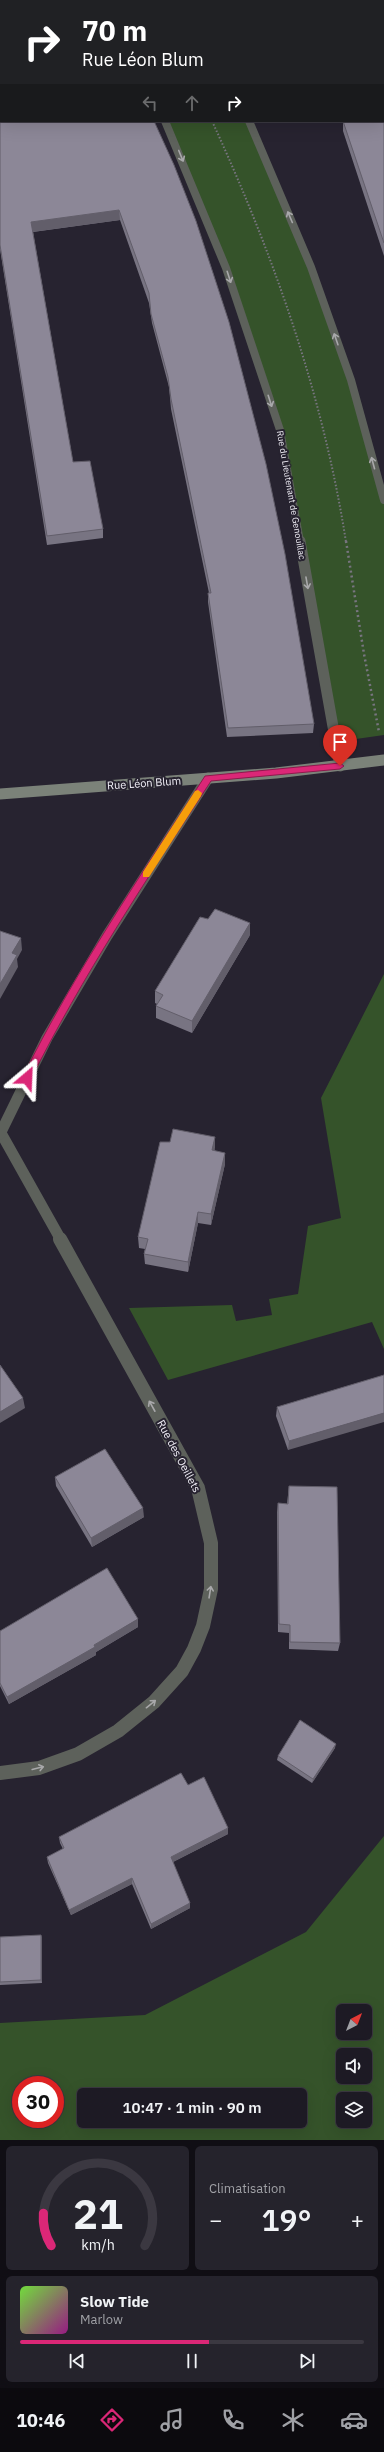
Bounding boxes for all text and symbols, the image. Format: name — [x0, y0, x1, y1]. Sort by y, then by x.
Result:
text: 70 m — [82, 12, 147, 49]
icon: right — [16, 16, 68, 68]
text: Rue Léon Blum — [82, 48, 204, 71]
icon: left — [139, 92, 161, 114]
icon: ahead — [181, 92, 203, 114]
icon: right — [223, 92, 245, 114]
one-way arrow — [178, 150, 185, 162]
one-way arrow — [286, 212, 293, 224]
one-way arrow — [226, 270, 233, 283]
one-way arrow — [332, 332, 339, 345]
one-way arrow — [267, 394, 274, 407]
street label: Rue du Lieutenant de Genouillac — [275, 430, 308, 561]
one-way arrow — [368, 457, 376, 470]
one-way arrow — [303, 576, 311, 589]
pin — [323, 725, 357, 766]
icon: arrive — [329, 731, 351, 753]
street label: Rue Léon Blum — [106, 773, 182, 793]
position arrow — [6, 1057, 48, 1099]
one-way arrow — [148, 1400, 156, 1412]
street label: Rue des Oeillets — [154, 1417, 204, 1495]
one-way arrow — [206, 1586, 214, 1599]
one-way arrow — [145, 1700, 156, 1709]
one-way arrow — [32, 1763, 45, 1771]
north arrow — [336, 2004, 372, 2040]
map controls — [336, 2004, 372, 2128]
button: sound — [336, 2048, 372, 2084]
speed limit sign: 30 — [12, 2076, 64, 2128]
button: layers — [336, 2092, 372, 2128]
text: 10:47 · 1 min · 90 m — [122, 2098, 262, 2117]
text: Climatisation — [209, 2180, 286, 2197]
text: 21 — [73, 2186, 122, 2240]
text: 19° — [261, 2200, 312, 2239]
text: − — [209, 2205, 222, 2234]
text: + — [351, 2205, 364, 2234]
text: km/h — [81, 2235, 114, 2254]
text: Slow Tide — [80, 2292, 149, 2311]
text: Marlow — [80, 2311, 123, 2328]
icon: previous — [66, 2350, 88, 2372]
icon: pause — [181, 2350, 203, 2372]
icon: next — [296, 2350, 318, 2372]
icon: directions — [98, 2406, 126, 2434]
icon: music — [158, 2406, 186, 2434]
icon: phone — [219, 2406, 247, 2434]
icon: climate — [279, 2406, 307, 2434]
icon: car — [340, 2406, 368, 2434]
text: 10:46 — [16, 2409, 65, 2432]

